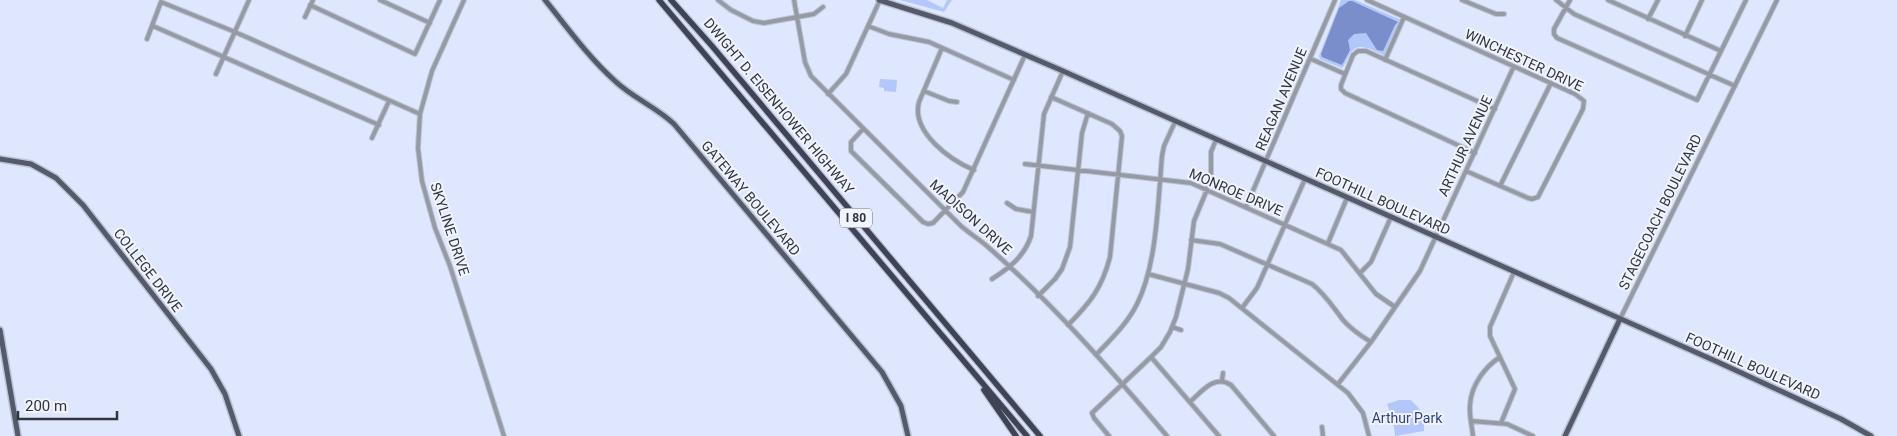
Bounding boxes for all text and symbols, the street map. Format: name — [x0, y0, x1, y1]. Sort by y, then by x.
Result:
street label: DWIGHT D. EISENHOWER HIGHWAY — [701, 15, 858, 198]
street label: WINCHESTER DRIVE — [1462, 26, 1586, 94]
street label: REAGAN AVENUE — [1252, 45, 1310, 153]
street label: ARTHUR AVENUE — [1435, 93, 1495, 199]
street label: STAGECOACH BOULEVARD — [1615, 132, 1705, 292]
street label: GATEWAY BOULEVARD — [698, 137, 804, 259]
street label: FOOTHILL BOULEVARD — [1313, 164, 1453, 238]
street label: MONROE DRIVE — [1187, 165, 1285, 219]
street label: MADISON DRIVE — [927, 176, 1015, 258]
street label: SKYLINE DRIVE — [427, 181, 473, 278]
road number: I 80 — [840, 208, 872, 228]
street label: COLLEGE DRIVE — [111, 225, 185, 315]
street label: FOOTHILL BOULEVARD — [1683, 329, 1823, 403]
scale bar — [18, 388, 116, 420]
text: 200 m — [25, 397, 67, 415]
park label: Arthur Park — [1372, 410, 1443, 426]

